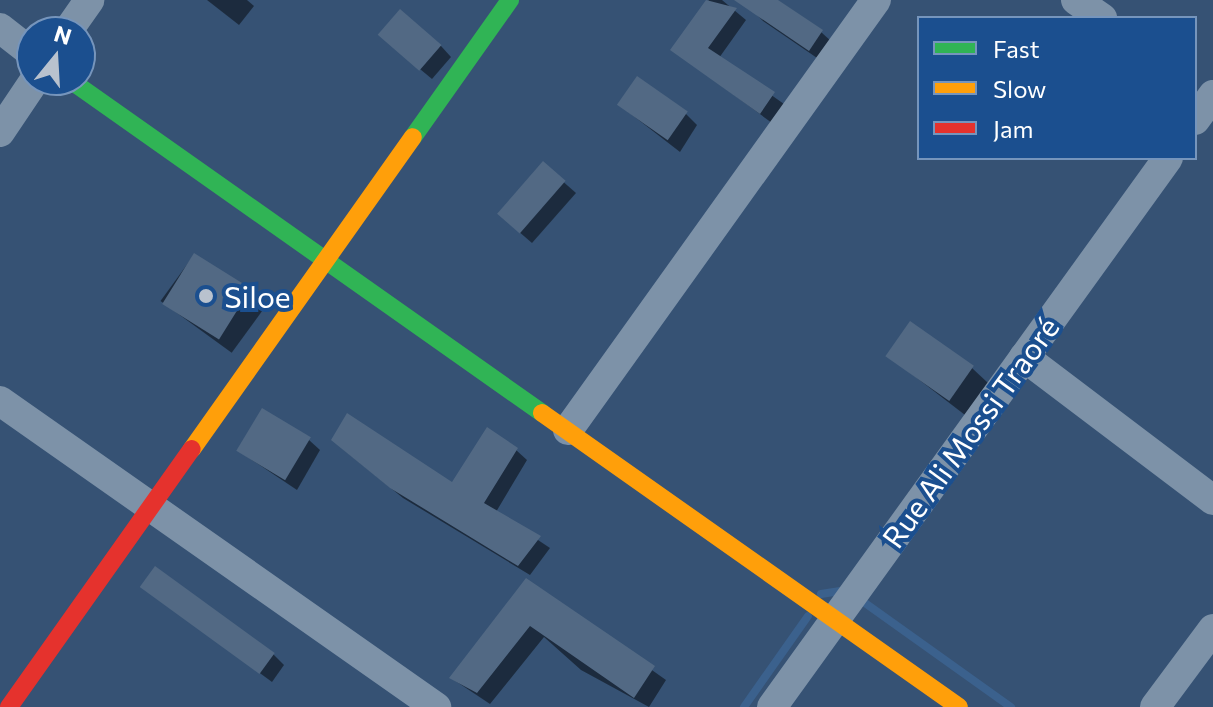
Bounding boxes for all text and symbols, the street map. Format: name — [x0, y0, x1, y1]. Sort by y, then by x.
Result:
north arrow — [16, 16, 96, 96]
legend — [917, 16, 1197, 160]
text: N — [51, 19, 75, 50]
text: Fast — [993, 34, 1040, 63]
text: Slow — [993, 74, 1046, 103]
text: Jam — [993, 114, 1033, 143]
place label: Siloe — [224, 278, 291, 314]
marker: Siloe — [195, 285, 217, 307]
street label: Rue Ali Mossi Traoré — [874, 310, 1066, 554]

